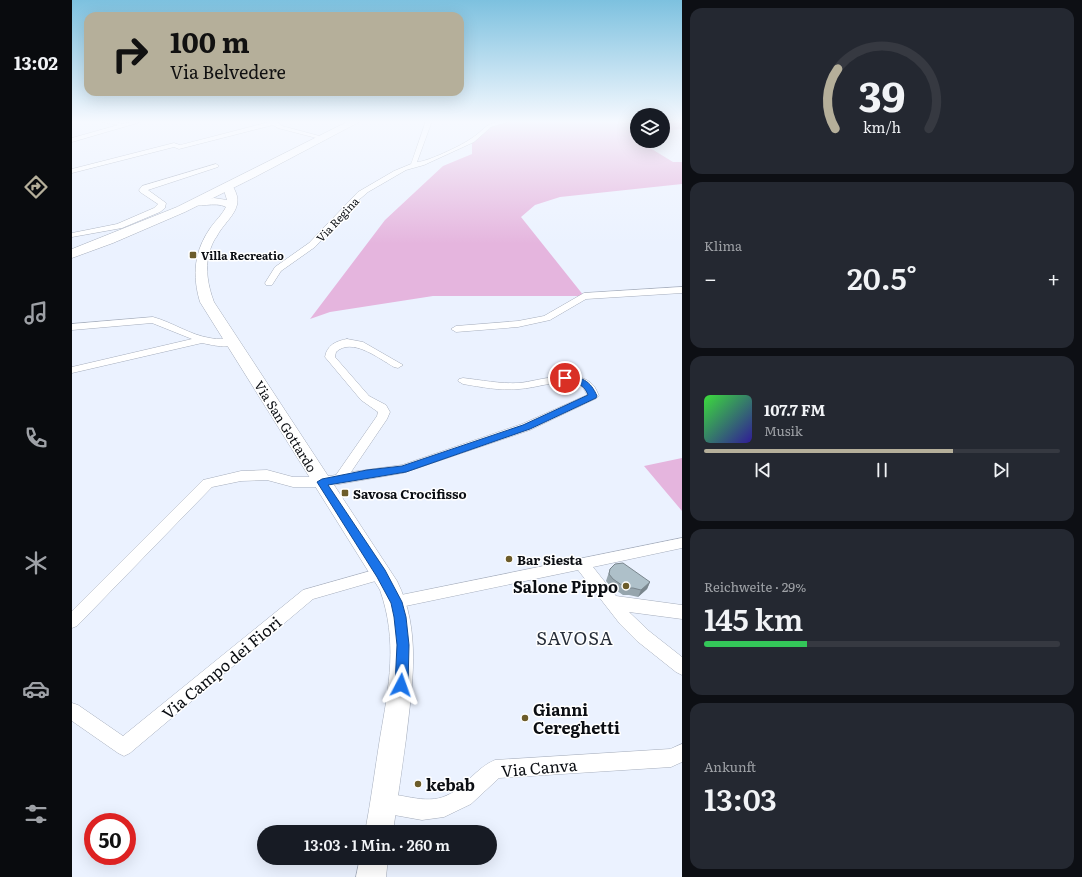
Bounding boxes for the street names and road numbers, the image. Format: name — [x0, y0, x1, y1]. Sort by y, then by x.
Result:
street label: Via Regina — [312, 193, 362, 245]
street label: Via San Gottardo — [250, 376, 322, 476]
street label: Via Campo dei Fiori — [156, 610, 286, 724]
street label: Via Canva — [500, 752, 578, 782]

